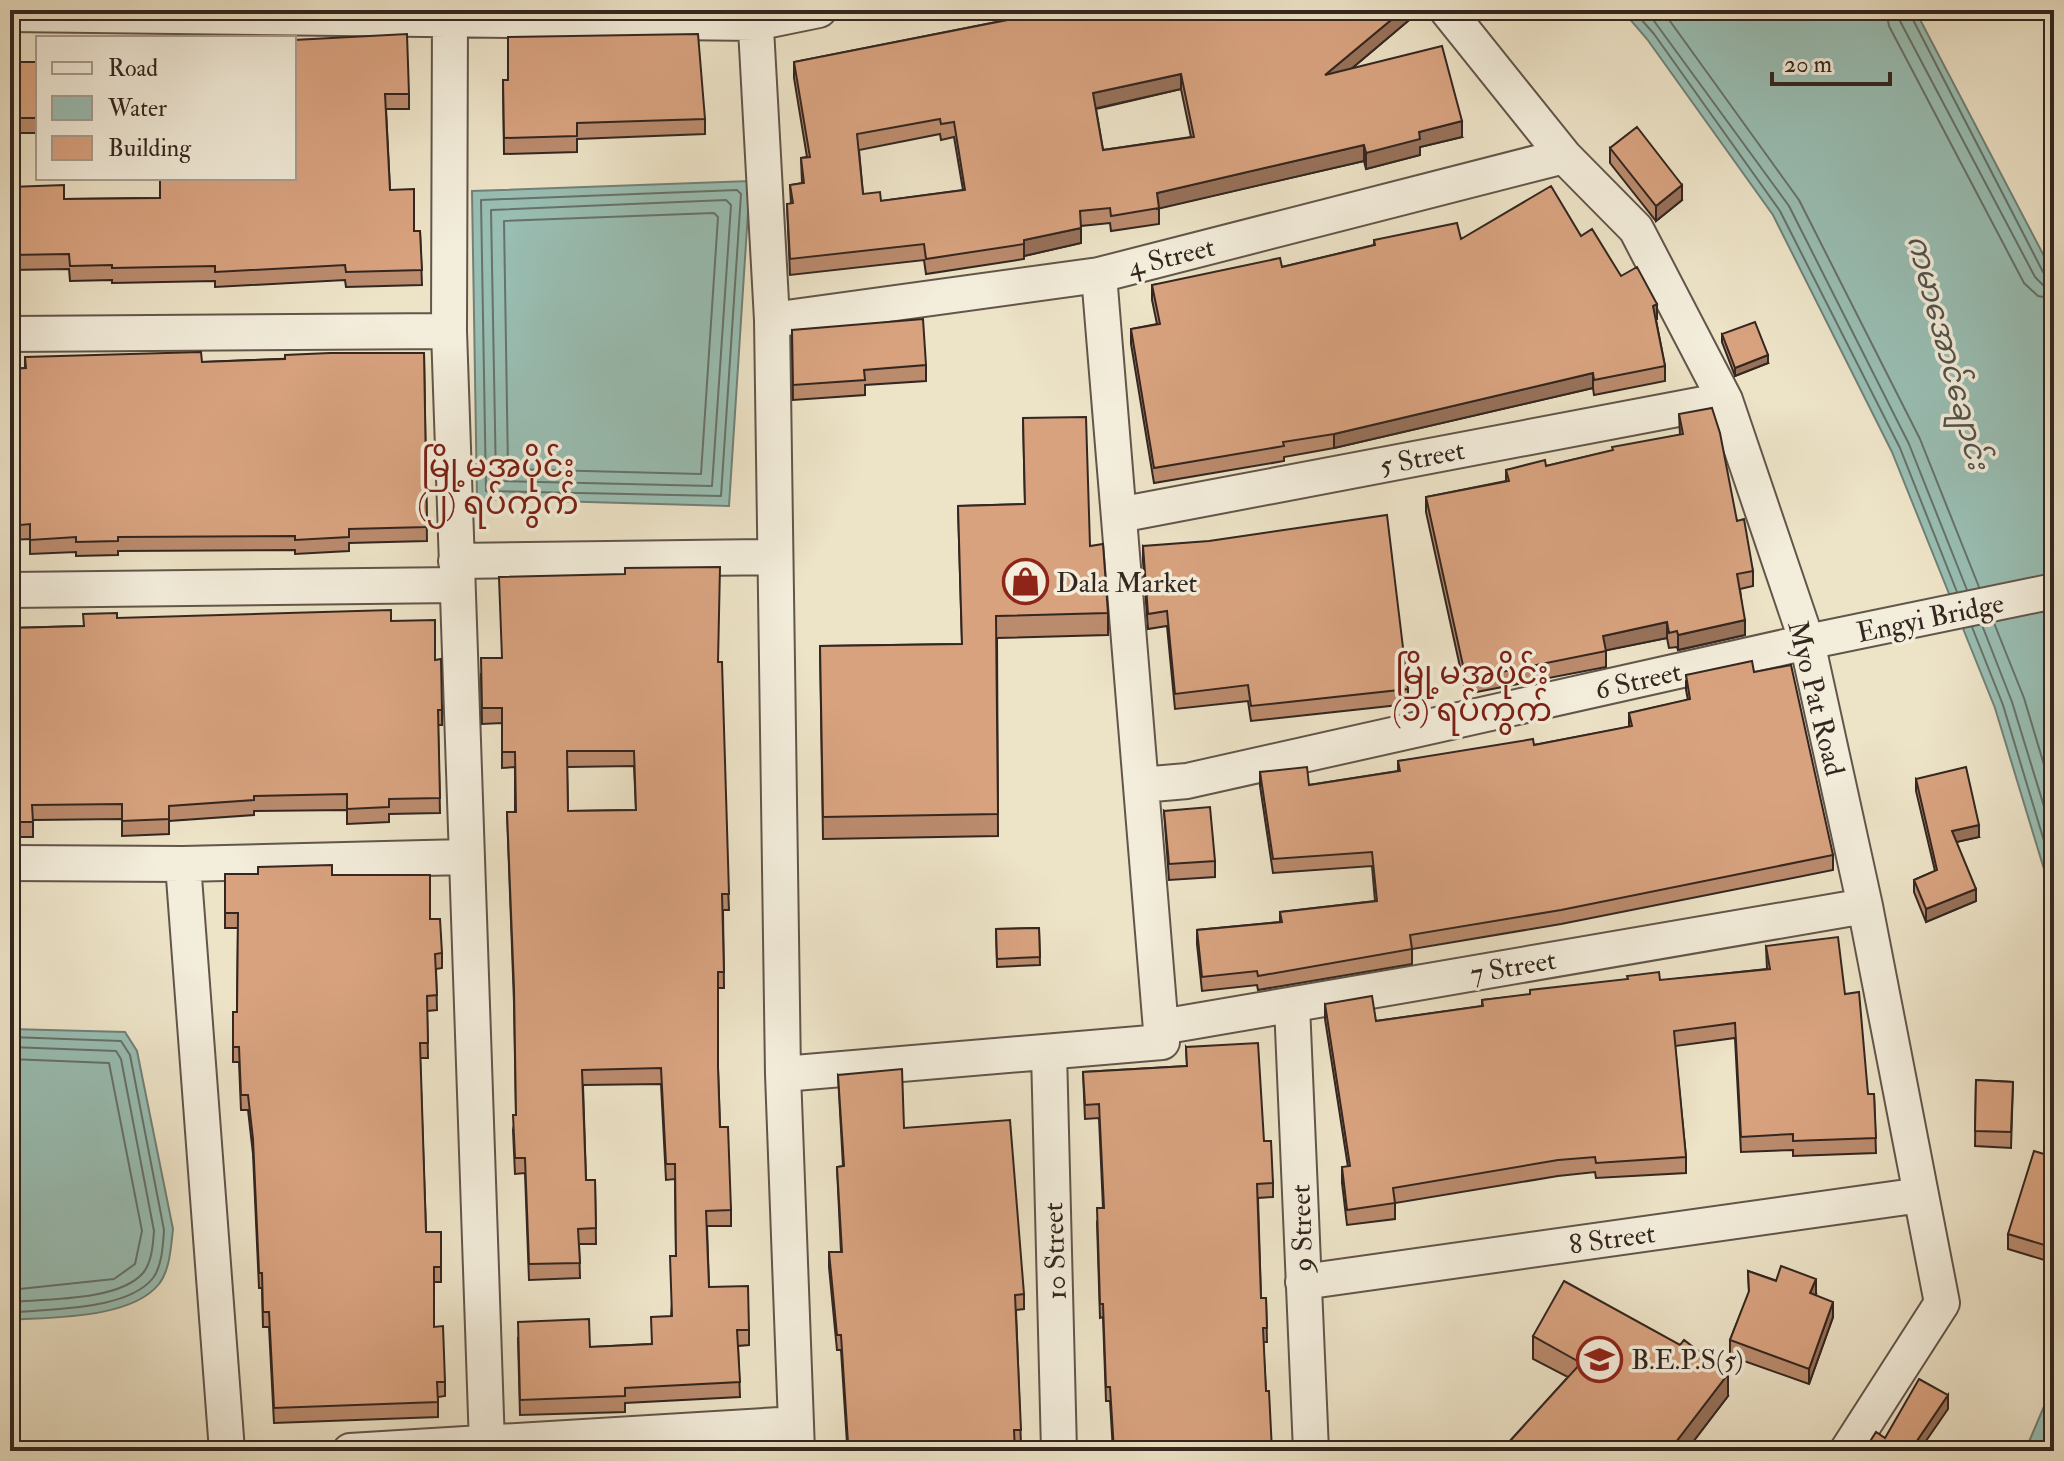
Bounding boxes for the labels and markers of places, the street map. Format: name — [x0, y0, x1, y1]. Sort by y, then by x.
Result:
shop icon: Dala Market — [1001, 558, 1049, 606]
place label: Dala Market — [1056, 566, 1197, 601]
school or university icon: B.E.P.S(5) — [1576, 1335, 1624, 1383]
place label: B.E.P.S(5) — [1631, 1343, 1744, 1378]

